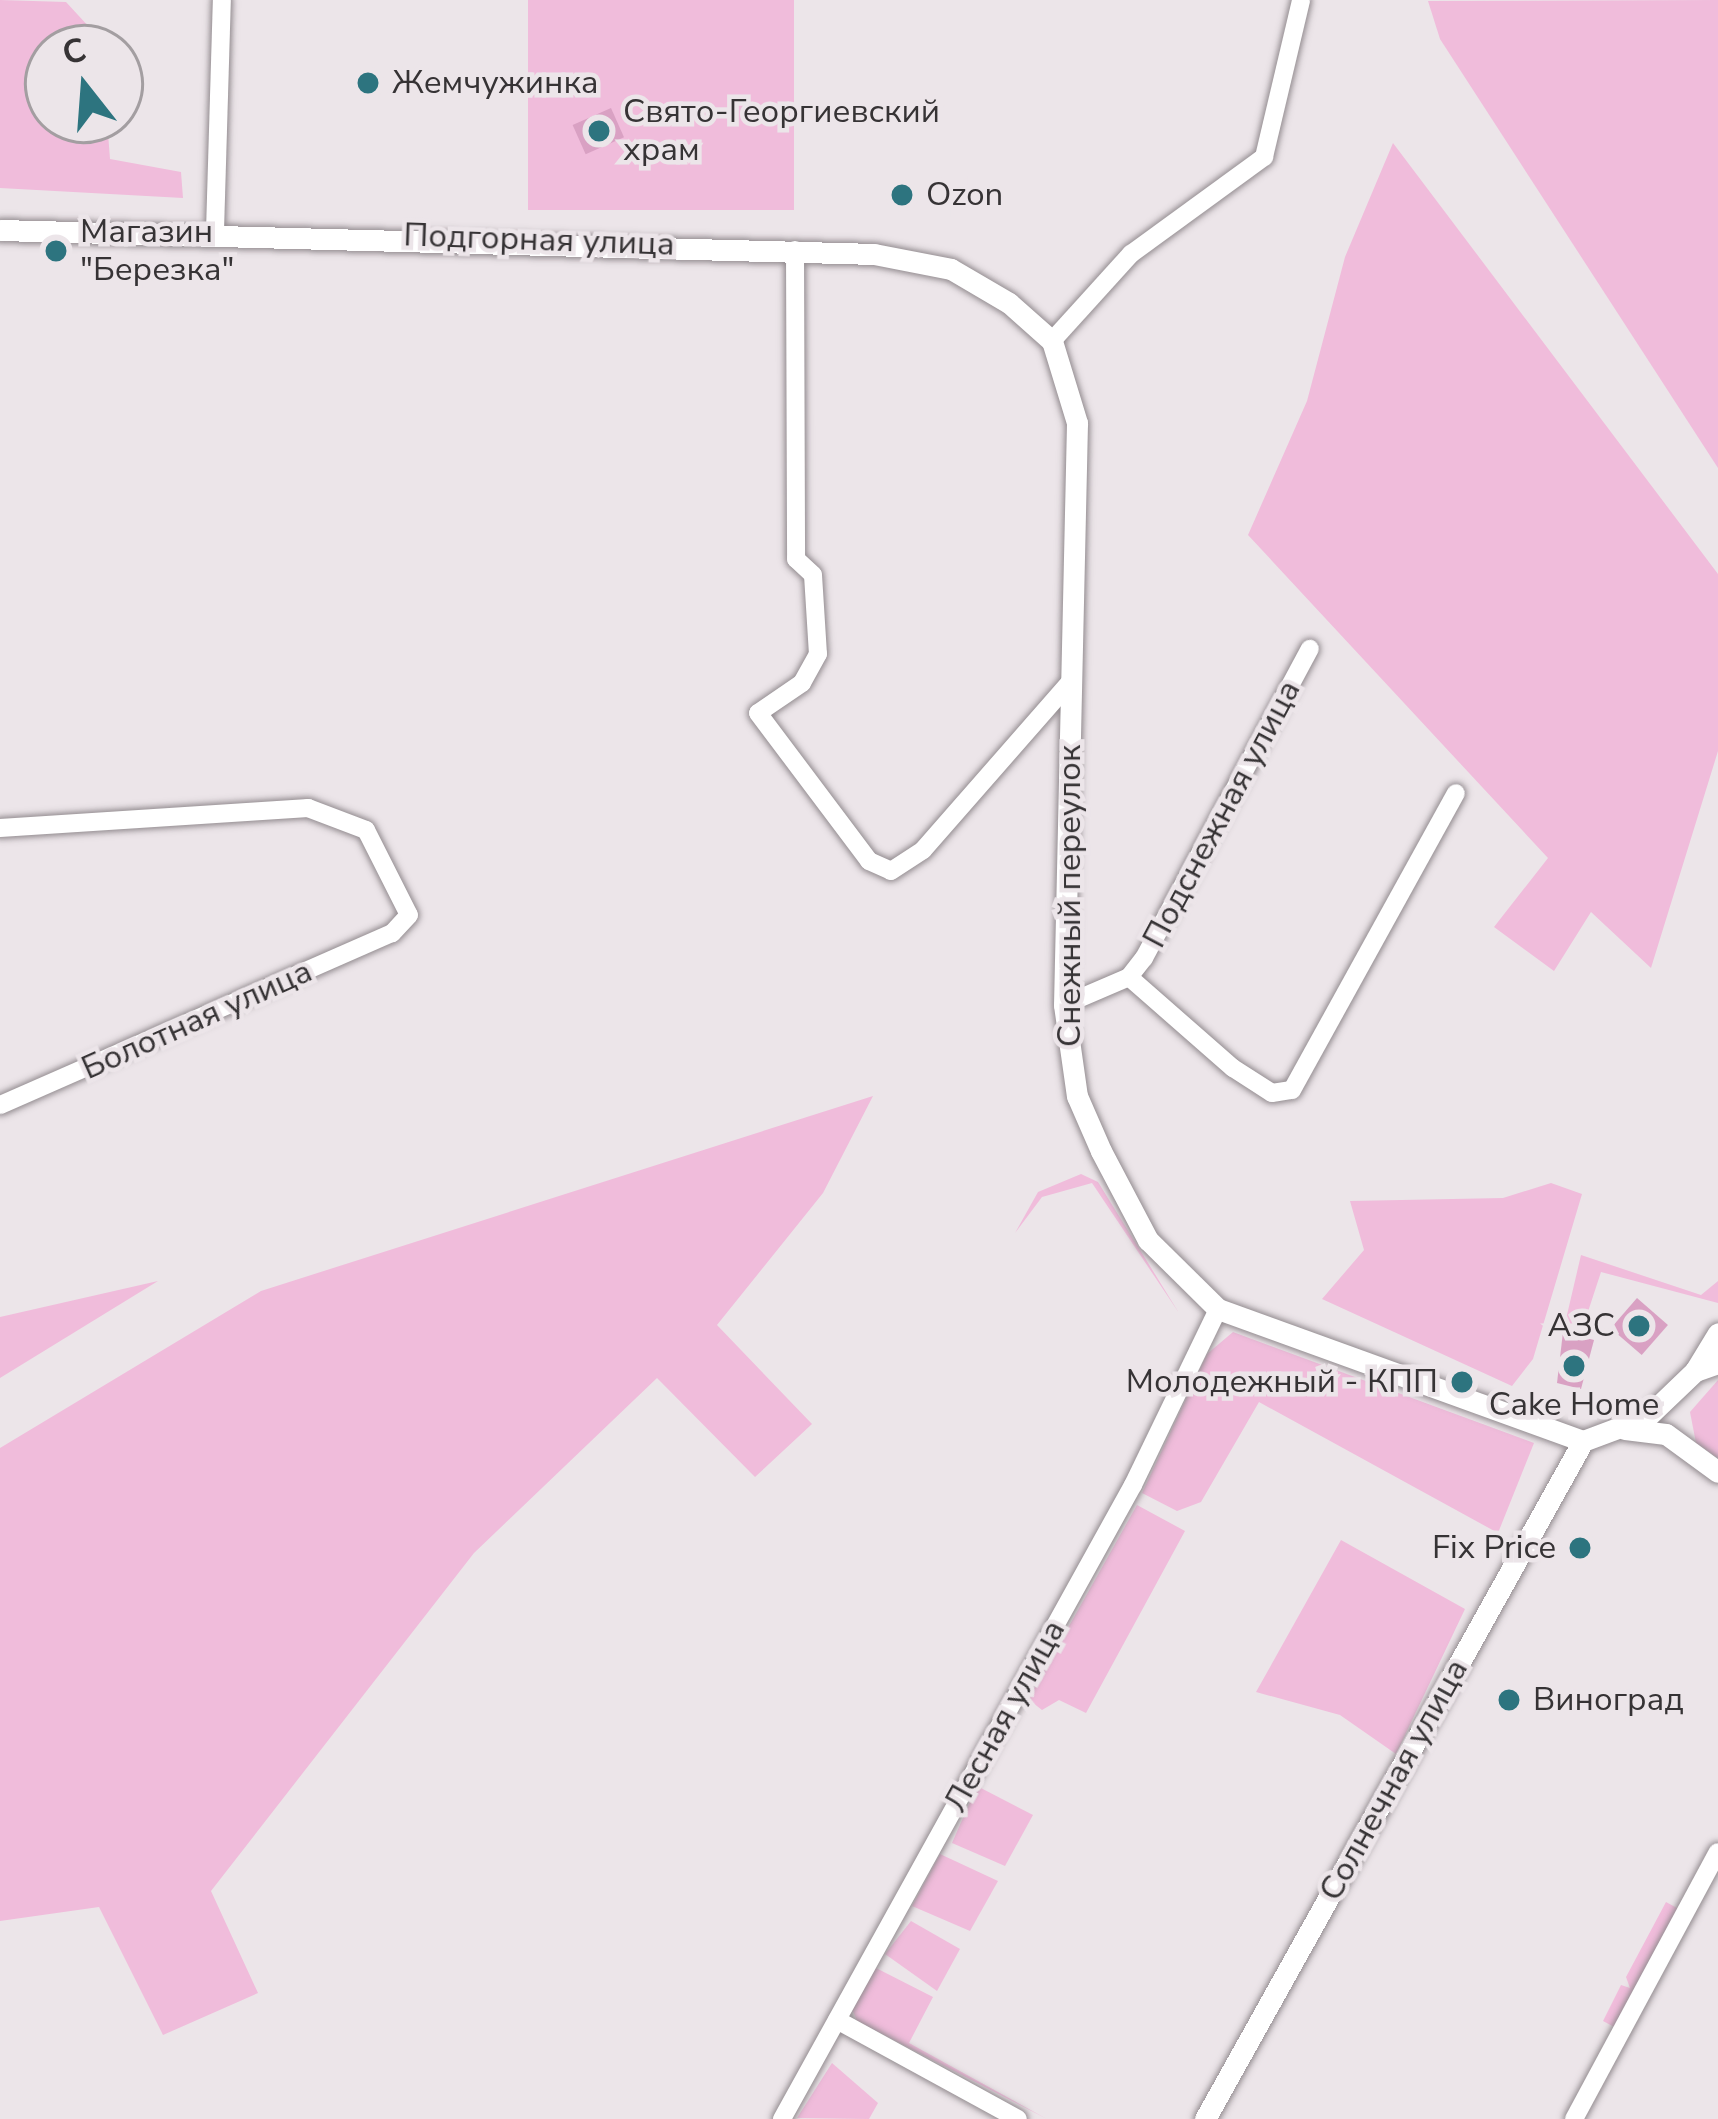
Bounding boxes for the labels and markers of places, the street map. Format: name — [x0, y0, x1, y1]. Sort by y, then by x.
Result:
place label: Жемчужинка — [392, 63, 599, 103]
marker: Жемчужинка — [355, 70, 381, 96]
place label: Свято-Георгиевский храм — [623, 92, 940, 170]
marker: Свято-Георгиевский храм — [586, 118, 612, 144]
place label: Ozon — [926, 175, 1003, 215]
marker: Ozon — [889, 182, 915, 208]
place label: Магазин "Березка" — [80, 212, 234, 290]
marker: Магазин "Березка" — [43, 238, 69, 264]
place label: АЗС — [1548, 1306, 1615, 1346]
marker: АЗС — [1626, 1313, 1652, 1339]
marker: Cake Home — [1561, 1353, 1587, 1379]
place label: Молодежный - КПП — [1126, 1362, 1438, 1402]
marker: Молодежный - КПП — [1449, 1369, 1475, 1395]
place label: Cake Home — [1489, 1385, 1659, 1425]
place label: Fix Price — [1432, 1528, 1556, 1568]
marker: Fix Price — [1567, 1535, 1593, 1561]
place label: Виноград — [1533, 1680, 1684, 1720]
marker: Виноград — [1496, 1687, 1522, 1713]

